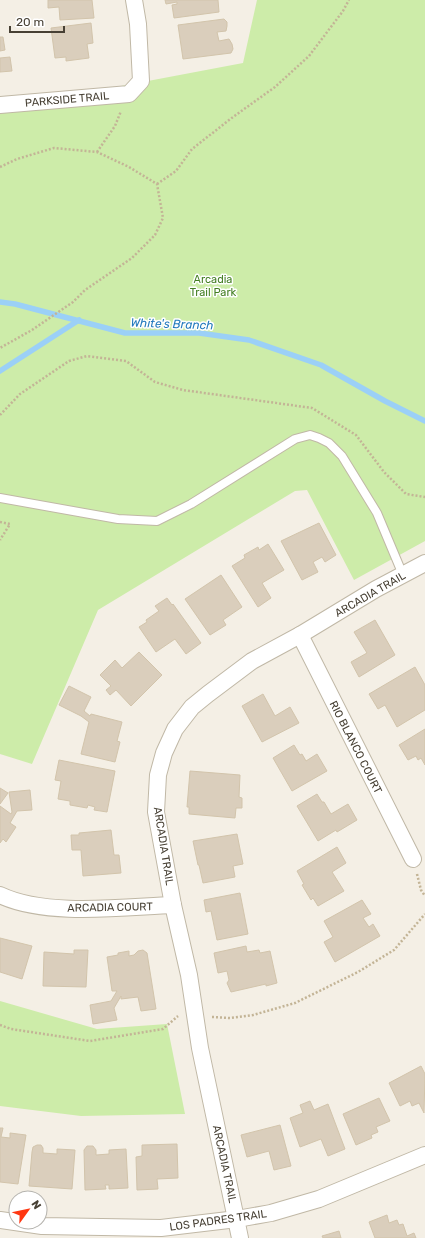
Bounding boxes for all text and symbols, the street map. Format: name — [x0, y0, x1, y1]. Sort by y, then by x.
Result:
scale bar — [10, 8, 64, 34]
text: 20 m — [16, 15, 44, 29]
street label: PARKSIDE TRAIL — [24, 89, 110, 110]
park label: Arcadia Trail Park — [190, 273, 237, 299]
water label: White's Branch — [130, 316, 214, 332]
street label: ARCADIA TRAIL — [333, 569, 408, 620]
street label: RIO BLANCO COURT — [327, 699, 385, 796]
street label: ARCADIA TRAIL — [151, 806, 176, 886]
street label: ARCADIA COURT — [67, 900, 153, 915]
street label: ARCADIA TRAIL — [210, 1124, 239, 1204]
north arrow — [8, 1190, 48, 1230]
text: N — [28, 1198, 44, 1212]
street label: LOS PADRES TRAIL — [169, 1207, 267, 1234]

